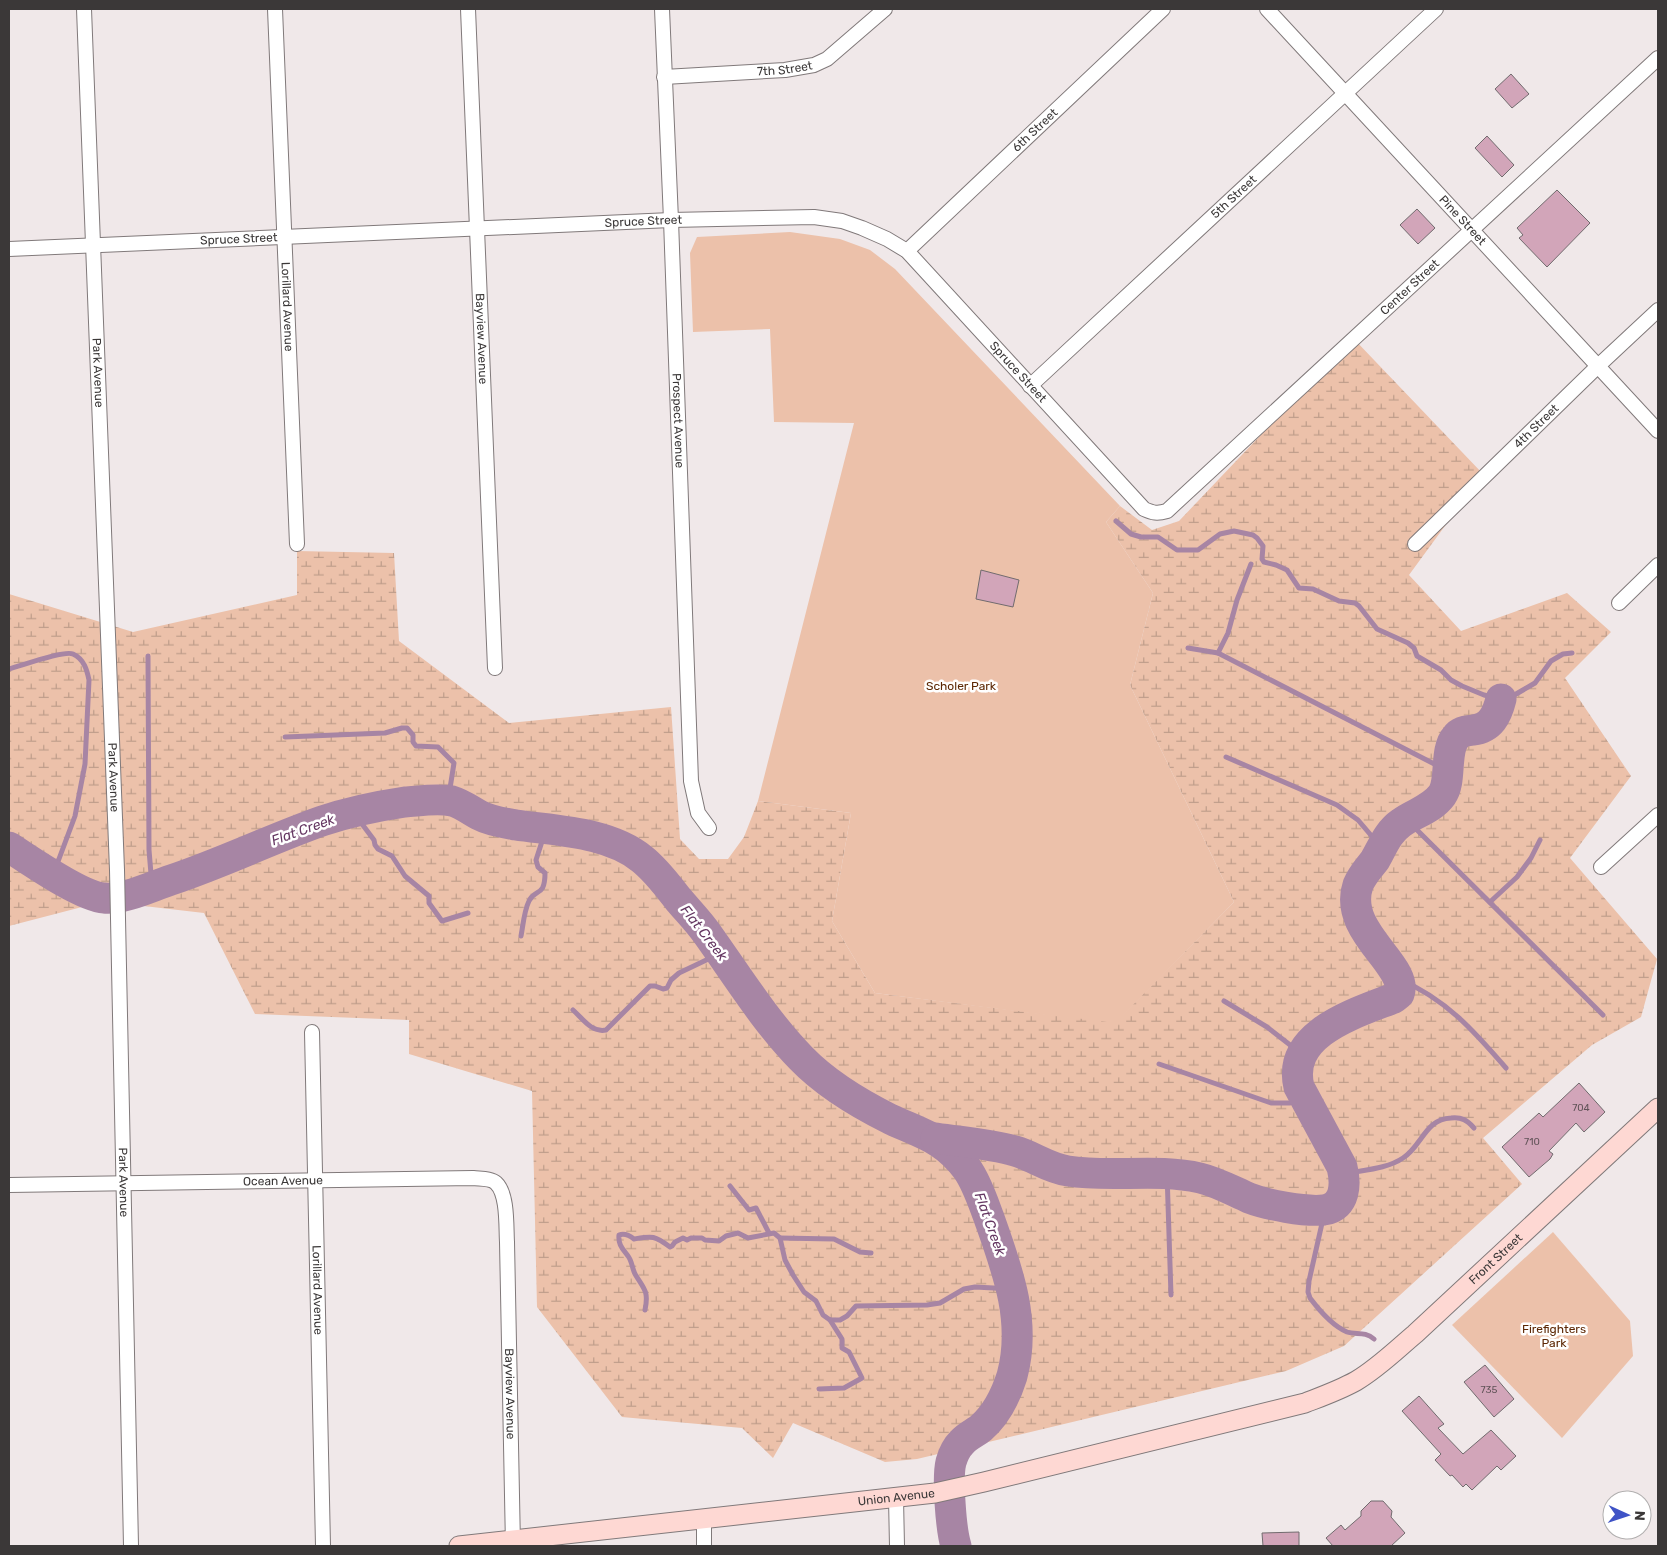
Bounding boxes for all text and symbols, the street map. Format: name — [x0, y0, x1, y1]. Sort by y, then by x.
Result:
street label: 7th Street — [757, 58, 814, 79]
street label: 6th Street — [1009, 105, 1061, 155]
street label: 5th Street — [1208, 172, 1260, 221]
street label: Pine Street — [1436, 193, 1489, 248]
street label: Spruce Street — [604, 213, 683, 230]
street label: Spruce Street — [200, 230, 278, 248]
street label: Center Street — [1377, 256, 1442, 318]
street label: Lorillard Avenue — [278, 262, 296, 352]
street label: Bayview Avenue — [473, 293, 490, 385]
street label: Park Avenue — [90, 338, 106, 408]
street label: Spruce Street — [987, 339, 1050, 405]
street label: Prospect Avenue — [669, 373, 687, 469]
street label: 4th Street — [1511, 401, 1562, 451]
park label: Scholer Park — [926, 679, 997, 693]
street label: Park Avenue — [105, 742, 122, 813]
water label: Flat Creek — [269, 810, 338, 849]
water label: Flat Creek — [677, 902, 732, 965]
house number: 704 — [1572, 1102, 1590, 1114]
house number: 710 — [1524, 1136, 1540, 1148]
street label: Park Avenue — [116, 1147, 131, 1217]
street label: Ocean Avenue — [243, 1173, 323, 1188]
water label: Flat Creek — [971, 1190, 1010, 1259]
street label: Front Street — [1466, 1231, 1525, 1287]
street label: Lorillard Avenue — [310, 1245, 325, 1335]
park label: Firefighters Park — [1522, 1322, 1586, 1350]
street label: Bayview Avenue — [502, 1348, 518, 1440]
house number: 735 — [1480, 1384, 1498, 1396]
street label: Union Avenue — [857, 1486, 936, 1509]
north arrow — [1602, 1490, 1652, 1540]
text: N — [1631, 1510, 1648, 1521]

